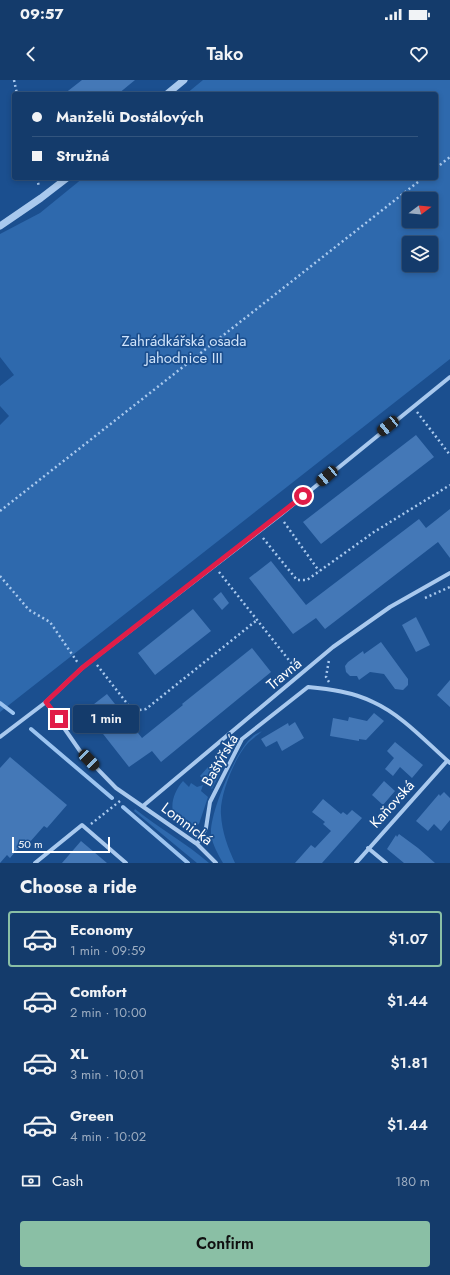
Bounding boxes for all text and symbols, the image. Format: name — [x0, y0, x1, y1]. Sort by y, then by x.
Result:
text: 09:57 — [20, 3, 64, 25]
text: Tako — [207, 41, 243, 67]
icon: back — [20, 43, 42, 65]
icon: heart — [408, 43, 430, 65]
text: Manželů Dostálových — [56, 106, 204, 128]
text: Stružná — [56, 145, 109, 167]
north arrow — [402, 192, 438, 228]
map controls — [402, 192, 438, 272]
button: layers — [402, 236, 438, 272]
park label: Zahrádkářská osada Jahodnice III — [122, 330, 246, 369]
car — [375, 414, 401, 438]
car — [314, 464, 340, 488]
route start — [294, 487, 312, 505]
street label: Travná — [262, 653, 306, 695]
callout: 1 min — [73, 705, 139, 733]
text: 1 min — [90, 709, 122, 728]
route end — [50, 710, 68, 728]
street label: Baštýřská — [196, 730, 244, 790]
car — [76, 747, 102, 773]
street label: Kaňovská — [364, 775, 420, 833]
street label: Lomnická — [157, 797, 217, 851]
scale bar — [12, 835, 110, 854]
text: 50 m — [18, 836, 43, 852]
text: Choose a ride — [20, 874, 137, 900]
text: Economy — [70, 919, 133, 941]
icon: car — [22, 921, 58, 957]
text: $1.07 — [388, 928, 428, 950]
text: 1 min · 09:59 — [70, 941, 146, 960]
text: Comfort — [70, 981, 127, 1003]
icon: car — [22, 983, 58, 1019]
text: $1.44 — [387, 990, 428, 1012]
text: 2 min · 10:00 — [70, 1003, 147, 1022]
text: XL — [70, 1043, 88, 1065]
icon: car — [22, 1045, 58, 1081]
text: $1.81 — [390, 1052, 428, 1074]
text: 3 min · 10:01 — [70, 1065, 144, 1084]
text: Green — [70, 1105, 114, 1127]
icon: car — [22, 1107, 58, 1143]
text: $1.44 — [387, 1114, 428, 1136]
text: 4 min · 10:02 — [70, 1127, 146, 1146]
icon: cash — [20, 1170, 42, 1192]
text: Cash — [52, 1170, 83, 1192]
text: 180 m — [395, 1172, 430, 1191]
button: Confirm — [20, 1221, 430, 1267]

